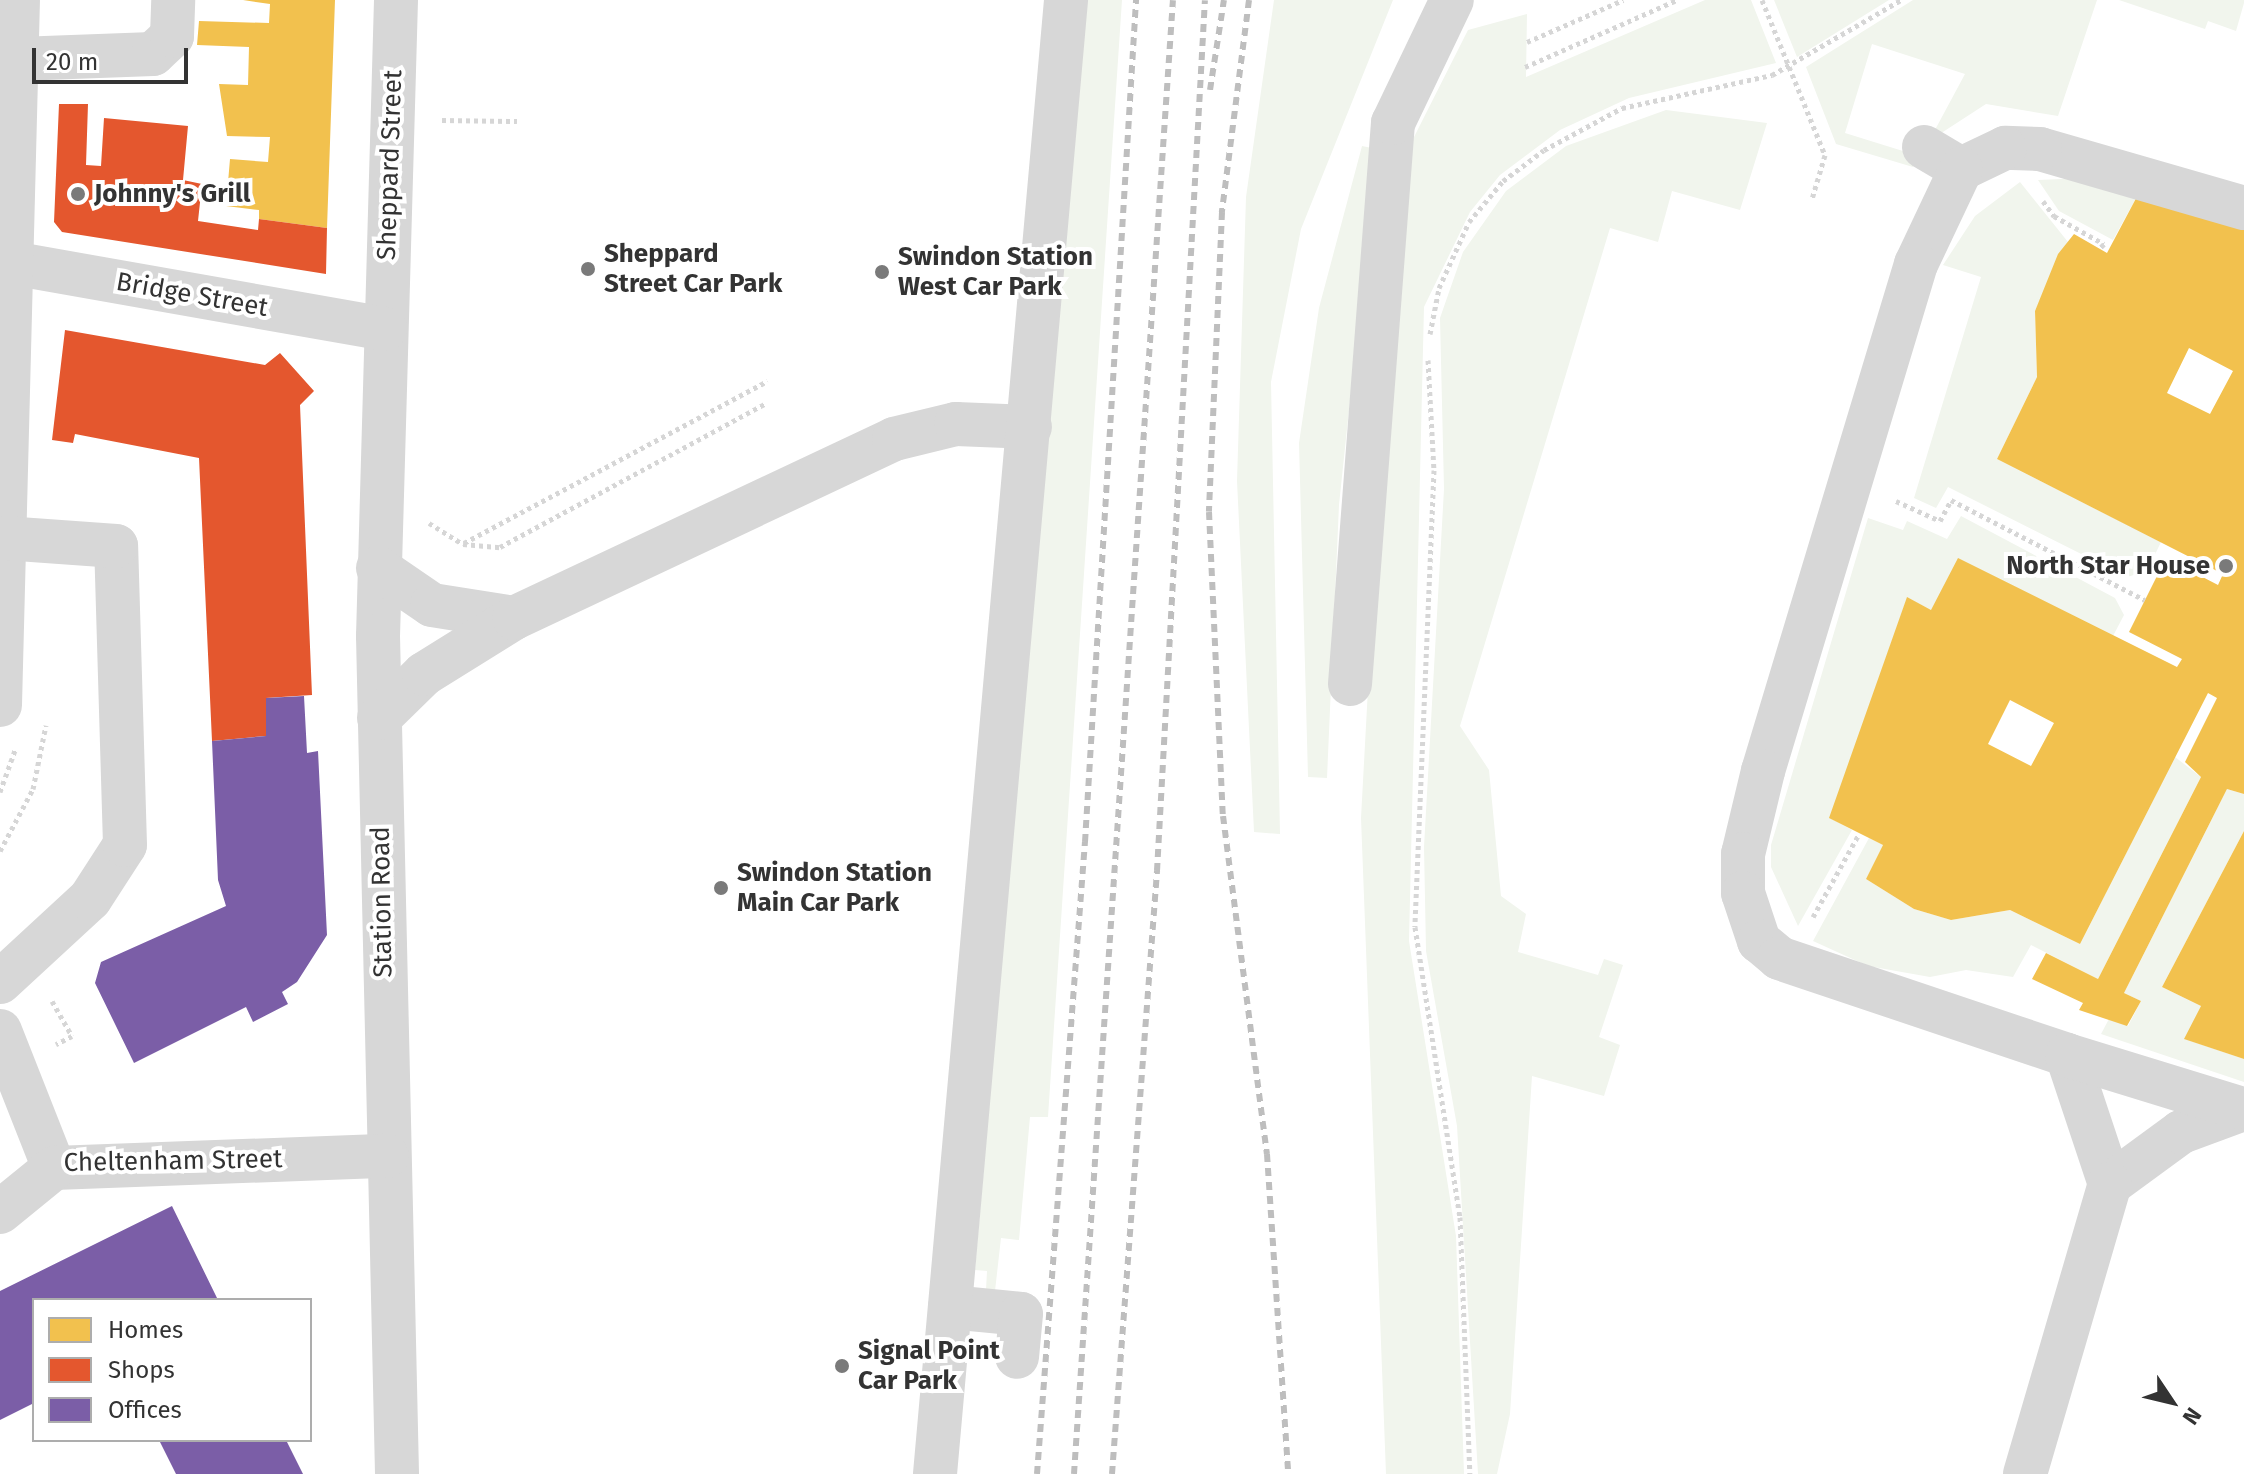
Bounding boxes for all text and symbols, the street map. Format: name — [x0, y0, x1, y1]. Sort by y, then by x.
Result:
scale bar — [36, 32, 192, 82]
text: 20 m — [46, 48, 98, 76]
street label: Sheppard Street — [371, 69, 409, 261]
place label: Johnny's Grill — [94, 178, 250, 210]
marker: Johnny's Grill — [69, 185, 87, 203]
place label: Sheppard Street Car Park — [604, 238, 782, 300]
place label: Swindon Station West Car Park — [898, 241, 1093, 302]
marker: Sheppard Street Car Park — [579, 260, 597, 278]
marker: Swindon Station West Car Park — [873, 263, 891, 281]
street label: Bridge Street — [114, 266, 270, 324]
place label: North Star House — [2006, 550, 2210, 582]
marker: North Star House — [2217, 557, 2235, 575]
street label: Station Road — [365, 826, 399, 978]
place label: Swindon Station Main Car Park — [737, 857, 932, 918]
marker: Swindon Station Main Car Park — [712, 879, 730, 897]
street label: Cheltenham Street — [63, 1143, 283, 1179]
legend — [32, 1298, 312, 1442]
text: Homes — [108, 1316, 183, 1344]
place label: Signal Point Car Park — [858, 1335, 1000, 1396]
text: Shops — [108, 1356, 175, 1384]
marker: Signal Point Car Park — [833, 1357, 851, 1375]
north arrow — [2132, 1362, 2212, 1442]
text: Offices — [108, 1396, 182, 1424]
text: N — [2177, 1402, 2207, 1430]

